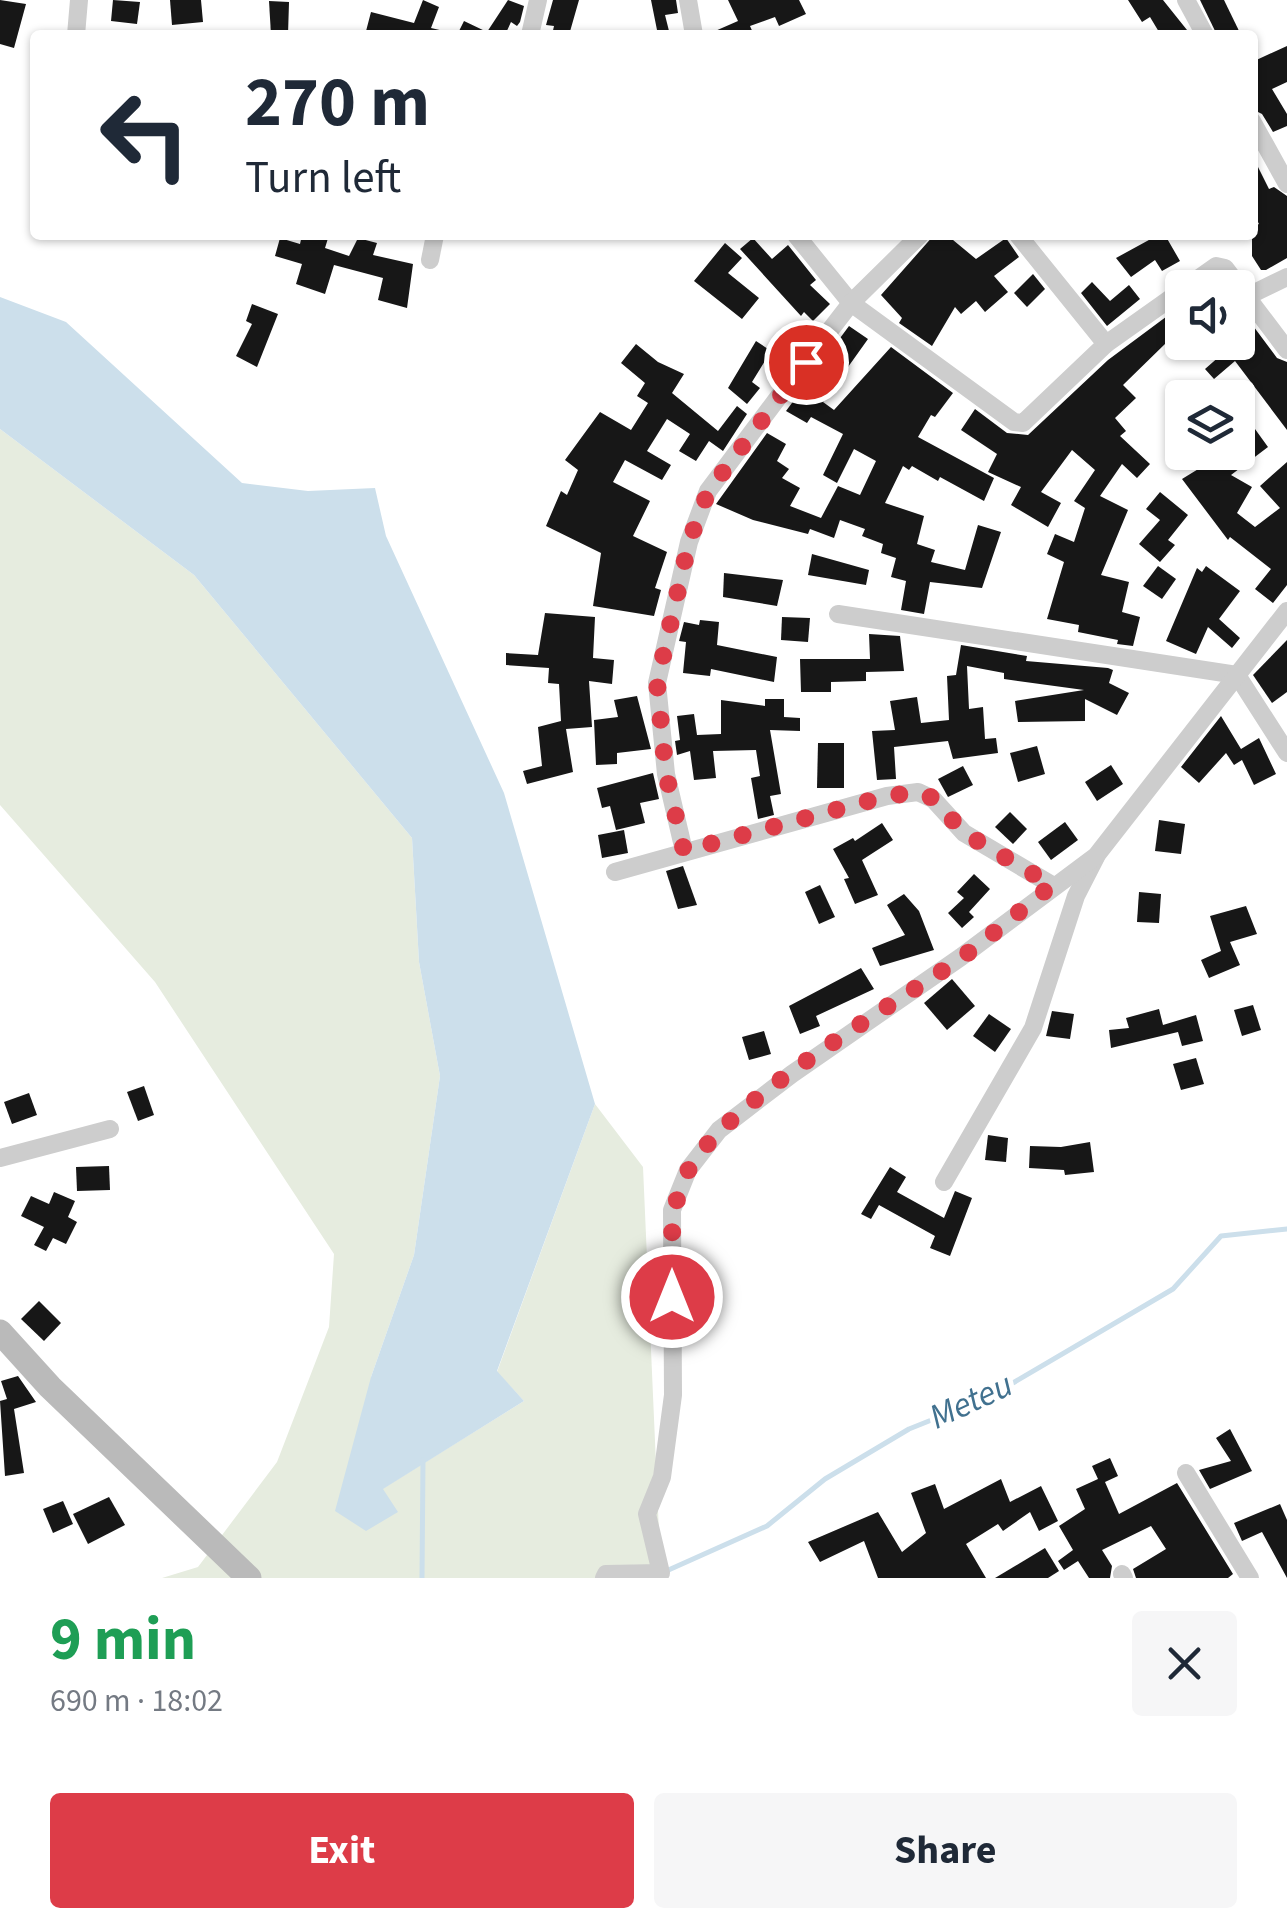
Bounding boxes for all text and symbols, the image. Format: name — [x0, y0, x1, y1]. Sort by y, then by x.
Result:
text: 270 m — [245, 53, 430, 153]
icon: left — [80, 70, 210, 200]
text: Turn left — [245, 146, 401, 210]
map controls — [1165, 270, 1255, 470]
button: sound — [1165, 270, 1255, 360]
pin — [764, 320, 849, 405]
icon: arrive — [779, 335, 834, 390]
button: layers — [1165, 380, 1255, 470]
position arrow — [620, 1245, 724, 1349]
water label: Meteu — [921, 1360, 1021, 1442]
text: 9 min — [50, 1598, 196, 1683]
button: close — [1132, 1611, 1237, 1716]
text: 690 m · 18:02 — [50, 1678, 223, 1724]
button: Exit — [50, 1793, 634, 1908]
button: Share — [654, 1793, 1237, 1908]

